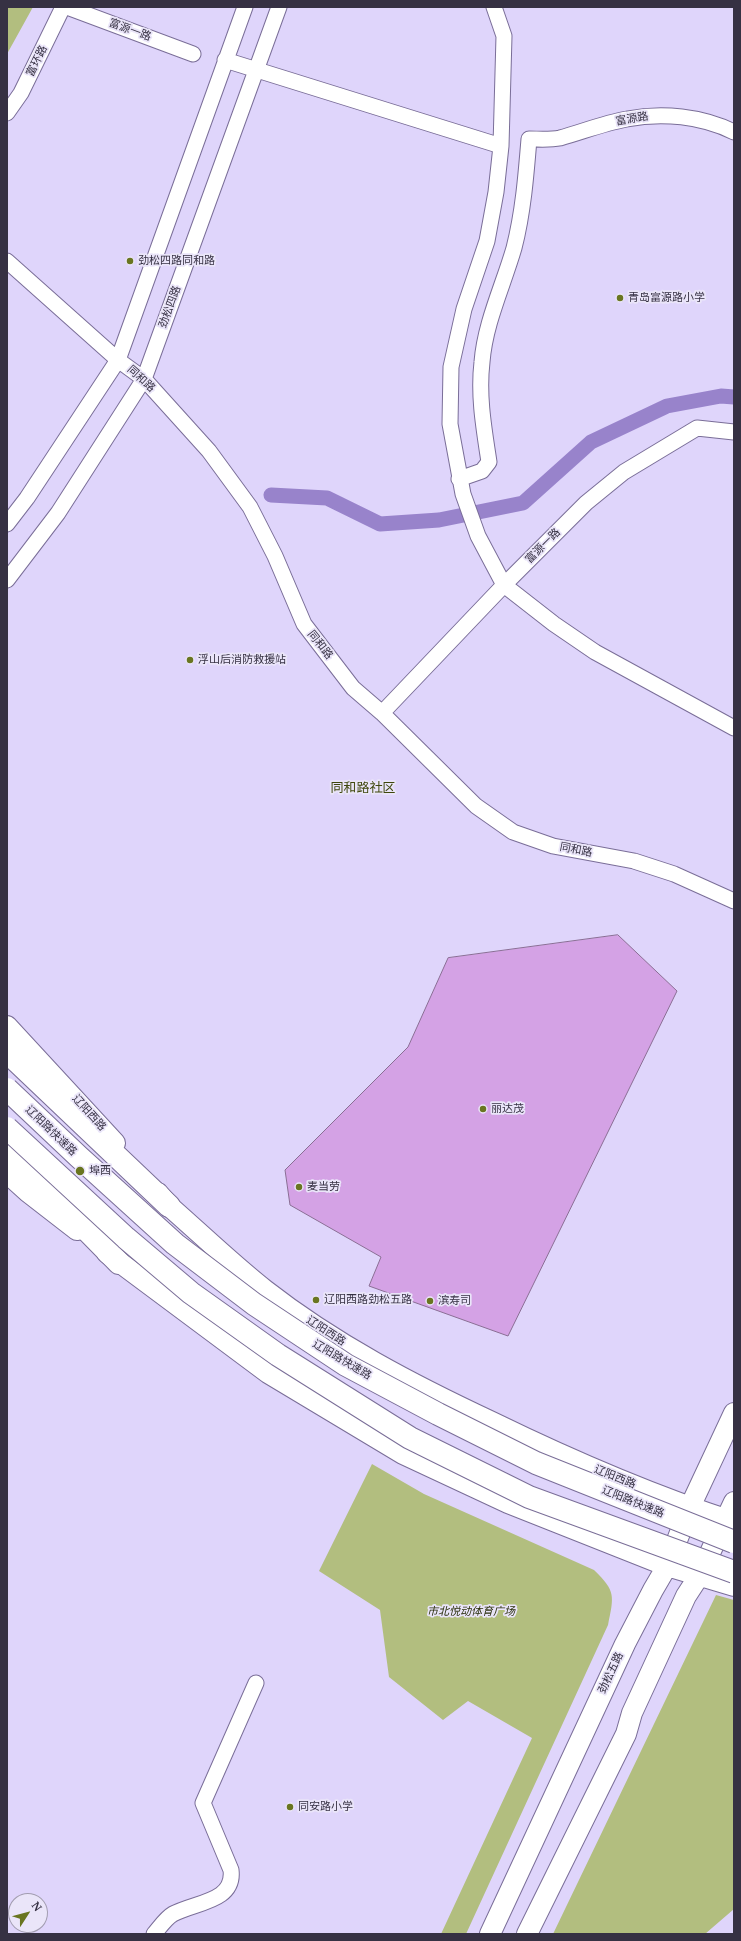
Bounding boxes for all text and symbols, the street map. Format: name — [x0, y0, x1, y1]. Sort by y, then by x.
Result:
street label: 富源一路 — [107, 16, 153, 44]
street label: 富环路 — [24, 43, 50, 79]
street label: 富源路 — [615, 110, 649, 128]
place label: 劲松四路同和路 — [138, 254, 215, 268]
marker: 劲松四路同和路 — [125, 256, 135, 266]
street label: 劲松四路 — [156, 284, 184, 330]
place label: 青岛富源路小学 — [628, 291, 705, 305]
marker: 青岛富源路小学 — [615, 293, 625, 303]
street label: 同和路 — [124, 363, 158, 395]
street label: 富源一路 — [523, 526, 563, 566]
street label: 同和路 — [305, 628, 335, 662]
place label: 浮山后消防救援站 — [198, 653, 286, 667]
marker: 浮山后消防救援站 — [185, 655, 195, 665]
district label: 同和路社区 — [331, 780, 395, 796]
street label: 同和路 — [559, 840, 593, 860]
street label: 辽阳西路 — [69, 1092, 109, 1134]
place label: 丽达茂 — [491, 1102, 524, 1116]
street label: 辽阳路快速路 — [23, 1103, 79, 1159]
marker: 丽达茂 — [478, 1104, 488, 1114]
place label: 埠西 — [89, 1164, 111, 1178]
marker: 埠西 — [74, 1165, 86, 1177]
place label: 麦当劳 — [307, 1180, 340, 1194]
marker: 麦当劳 — [294, 1182, 304, 1192]
place label: 辽阳西路劲松五路 — [324, 1293, 412, 1307]
place label: 滨寿司 — [438, 1294, 471, 1308]
marker: 辽阳西路劲松五路 — [311, 1295, 321, 1305]
marker: 滨寿司 — [425, 1296, 435, 1306]
street label: 辽阳西路 — [304, 1313, 348, 1349]
street label: 辽阳路快速路 — [310, 1337, 374, 1383]
street label: 辽阳西路 — [592, 1463, 638, 1491]
street label: 辽阳路快速路 — [600, 1484, 666, 1520]
park label: 市北悦动体育广场 — [427, 1605, 515, 1619]
street label: 劲松五路 — [596, 1650, 626, 1696]
place label: 同安路小学 — [298, 1800, 353, 1814]
marker: 同安路小学 — [285, 1802, 295, 1812]
north arrow — [8, 1893, 48, 1933]
text: N — [29, 1898, 46, 1914]

